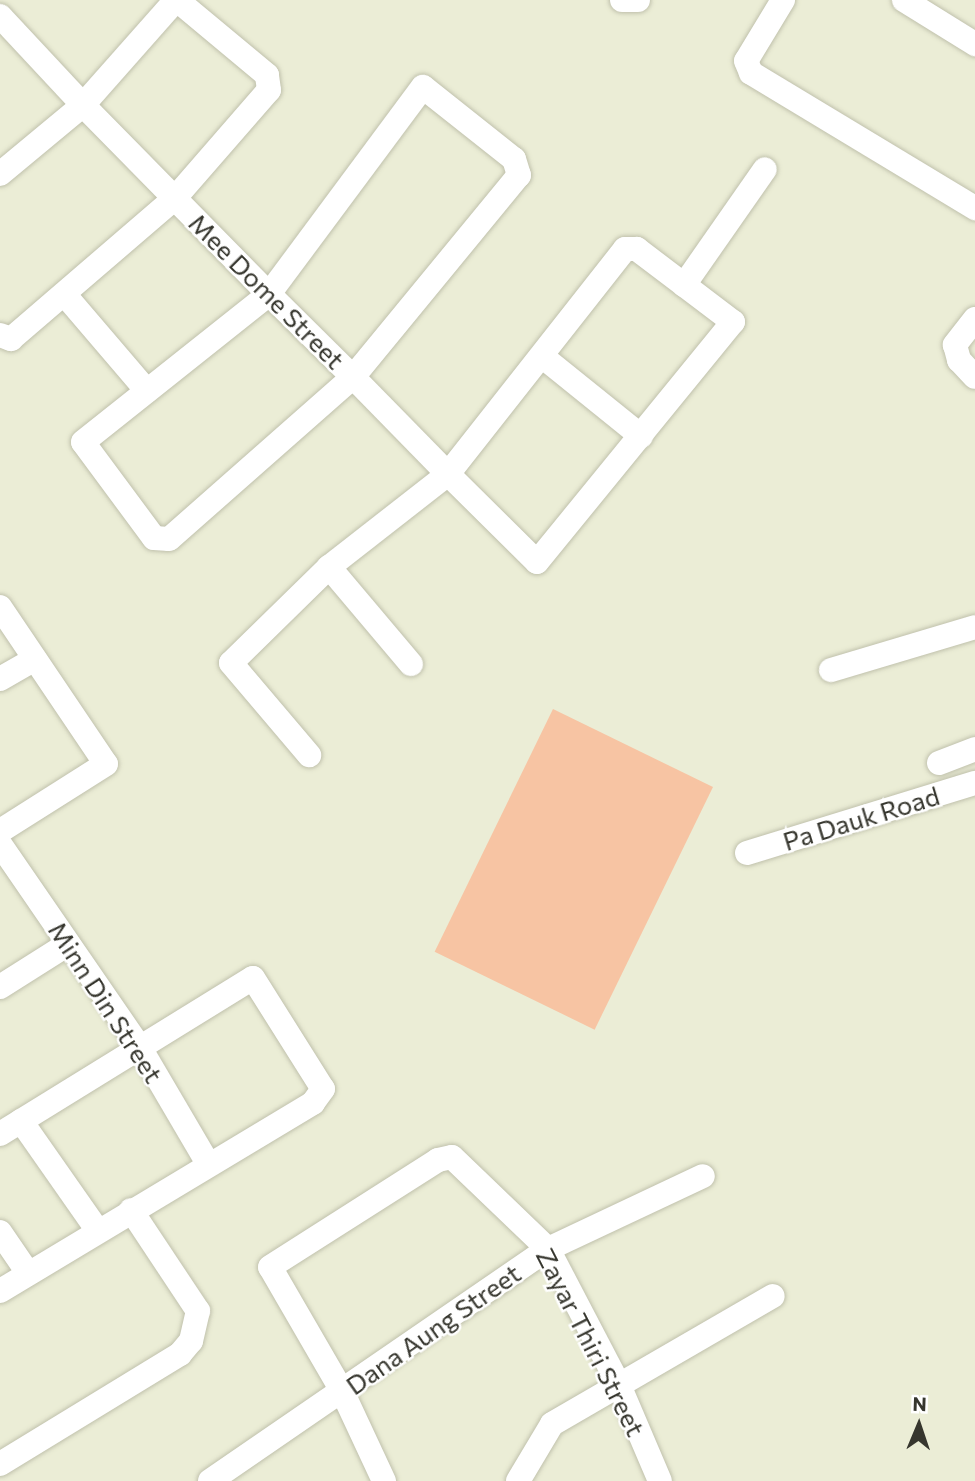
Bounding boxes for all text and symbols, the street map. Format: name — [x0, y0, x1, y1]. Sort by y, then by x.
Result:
street label: Mee Dome Street — [183, 207, 351, 375]
street label: Pa Dauk Road — [779, 779, 943, 857]
street label: Minn Din Street — [42, 916, 170, 1088]
street label: Zayar Thiri Street — [530, 1243, 652, 1441]
street label: Dana Aung Street — [340, 1257, 526, 1401]
north arrow — [884, 1390, 954, 1460]
text: N — [912, 1392, 927, 1415]

